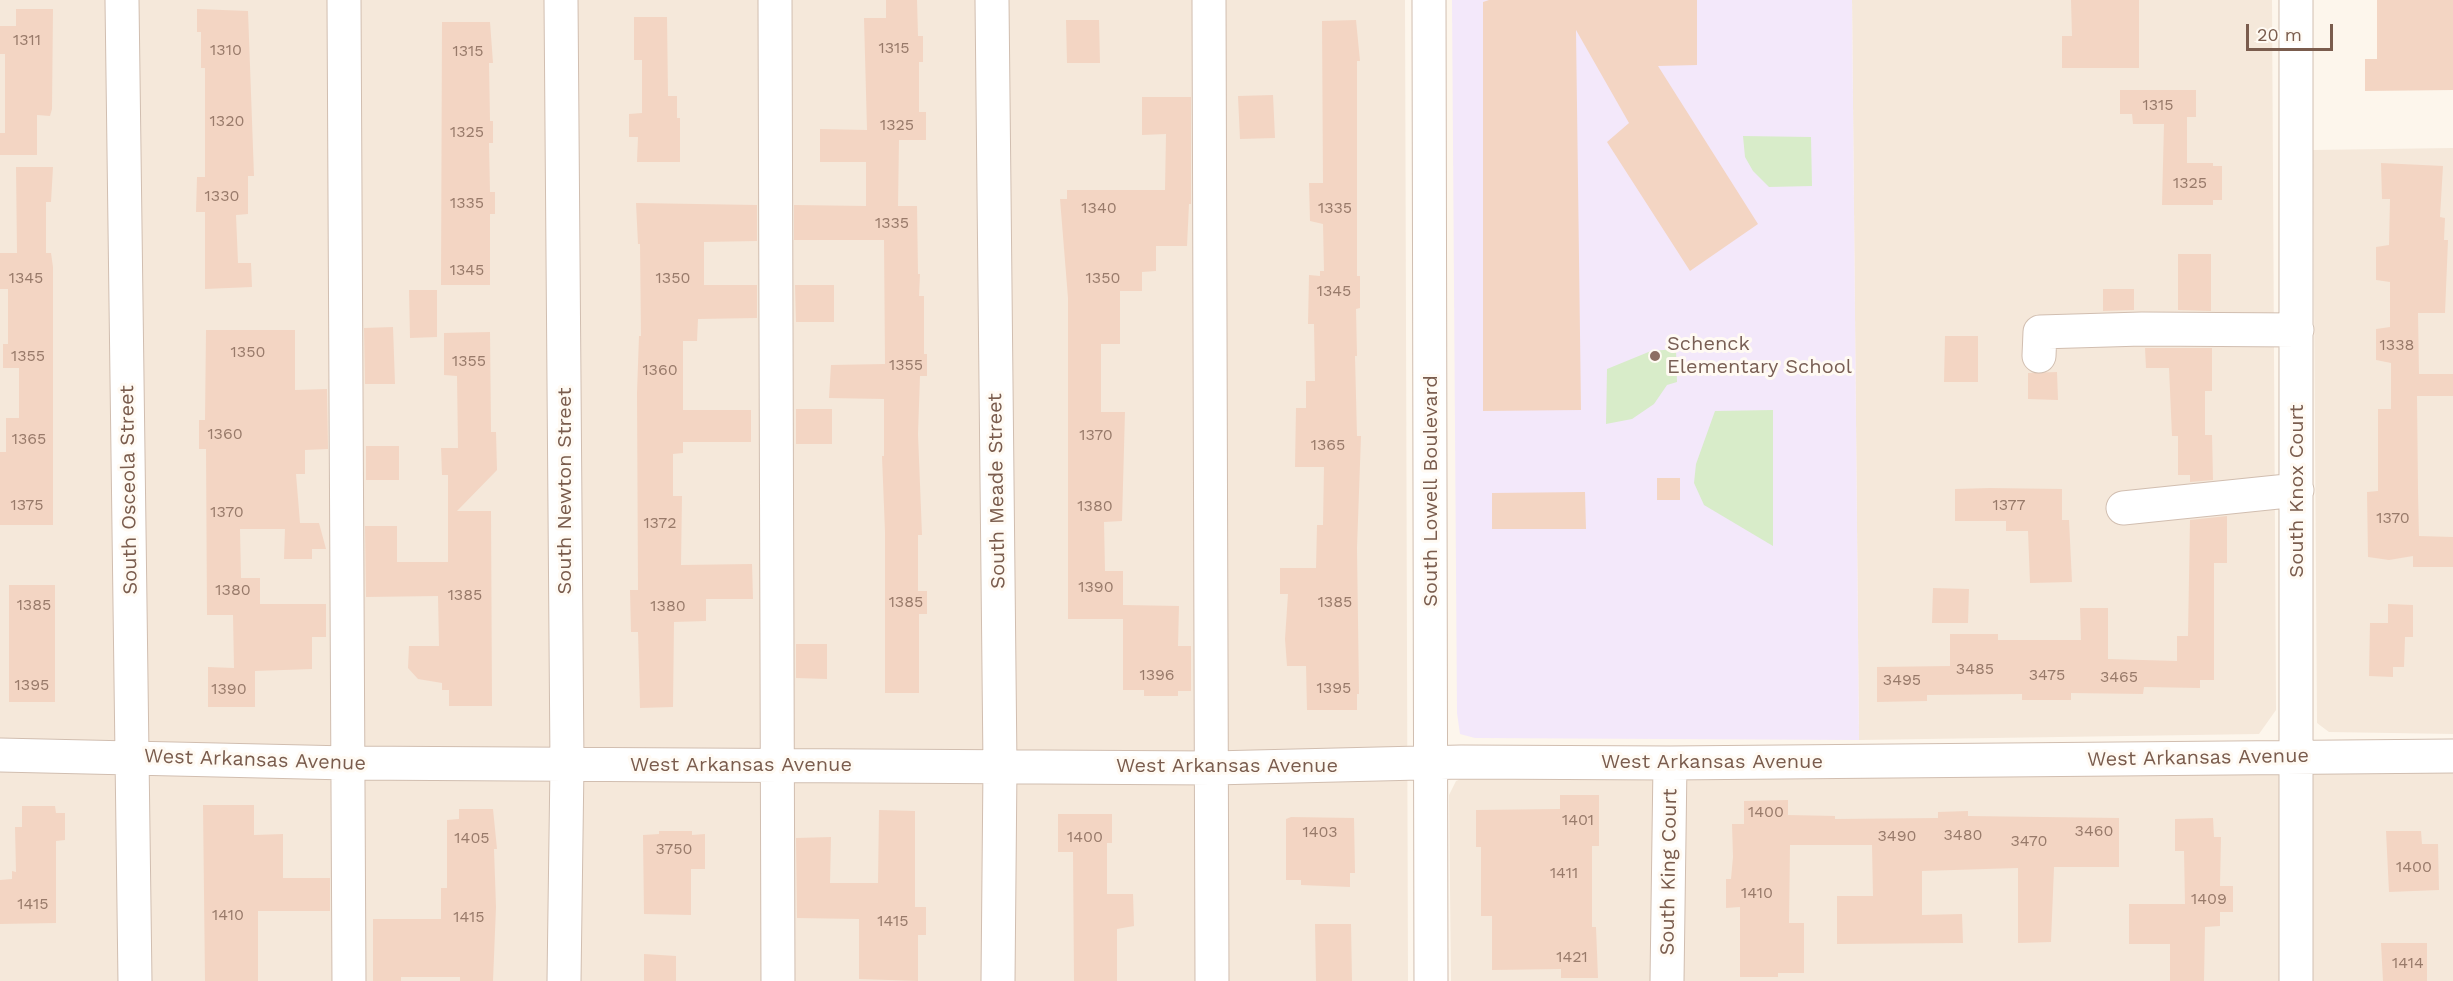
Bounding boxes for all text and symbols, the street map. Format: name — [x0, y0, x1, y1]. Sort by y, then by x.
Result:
scale bar — [2249, 12, 2336, 50]
text: 20 m — [2257, 24, 2302, 45]
house number: 1311 — [13, 30, 41, 50]
house number: 1315 — [878, 38, 910, 58]
house number: 1310 — [210, 40, 242, 60]
house number: 1315 — [452, 41, 484, 61]
house number: 1315 — [2142, 95, 2174, 115]
house number: 1320 — [210, 111, 244, 131]
house number: 1325 — [880, 115, 914, 135]
house number: 1325 — [450, 122, 484, 142]
house number: 1325 — [2173, 173, 2207, 193]
house number: 1330 — [205, 186, 239, 206]
house number: 1335 — [450, 193, 484, 213]
house number: 1340 — [1081, 198, 1117, 218]
house number: 1335 — [1318, 198, 1352, 218]
house number: 1335 — [875, 213, 909, 233]
house number: 1345 — [450, 260, 484, 280]
house number: 1345 — [9, 268, 43, 288]
house number: 1350 — [656, 268, 690, 288]
house number: 1350 — [1086, 268, 1120, 288]
house number: 1345 — [1317, 281, 1351, 301]
place label: Schenck Elementary School — [1667, 332, 1852, 379]
house number: 1338 — [2380, 335, 2414, 355]
house number: 1350 — [231, 342, 265, 362]
house number: 1355 — [11, 346, 45, 366]
marker: Schenck Elementary School — [1648, 349, 1662, 363]
house number: 1355 — [452, 351, 486, 371]
house number: 1355 — [889, 355, 923, 375]
house number: 1360 — [642, 360, 678, 380]
street label: South Lowell Boulevard — [1419, 375, 1443, 607]
street label: South Osceola Street — [115, 385, 143, 595]
street label: South Newton Street — [553, 387, 577, 595]
street label: South Meade Street — [983, 393, 1011, 589]
street label: South Knox Court — [2285, 404, 2309, 578]
house number: 1360 — [207, 424, 243, 444]
house number: 1370 — [1079, 425, 1113, 445]
house number: 1365 — [12, 429, 46, 449]
house number: 1365 — [1311, 435, 1345, 455]
house number: 1375 — [10, 495, 44, 515]
house number: 1377 — [1993, 495, 2025, 515]
house number: 1380 — [1077, 496, 1113, 516]
house number: 1370 — [210, 502, 244, 522]
house number: 1370 — [2376, 508, 2410, 528]
house number: 1372 — [643, 513, 677, 533]
house number: 1390 — [1078, 577, 1114, 597]
house number: 1380 — [215, 580, 251, 600]
house number: 1385 — [448, 585, 482, 605]
house number: 1385 — [889, 592, 923, 612]
house number: 1385 — [1318, 592, 1352, 612]
house number: 1385 — [17, 595, 51, 615]
house number: 1380 — [650, 596, 686, 616]
house number: 3485 — [1956, 659, 1994, 679]
house number: 1396 — [1139, 665, 1175, 685]
house number: 3475 — [2029, 665, 2065, 685]
house number: 3465 — [2100, 667, 2138, 687]
house number: 3495 — [1883, 670, 1921, 690]
house number: 1395 — [15, 675, 49, 695]
house number: 1395 — [1317, 678, 1351, 698]
house number: 1390 — [211, 679, 247, 699]
street label: West Arkansas Avenue — [144, 744, 366, 776]
street label: West Arkansas Avenue — [2087, 744, 2309, 772]
street label: West Arkansas Avenue — [1601, 750, 1823, 774]
street label: West Arkansas Avenue — [630, 753, 852, 777]
street label: West Arkansas Avenue — [1116, 754, 1338, 778]
street label: South King Court — [1656, 788, 1682, 956]
house number: 1400 — [1748, 802, 1784, 822]
house number: 1401 — [1562, 810, 1594, 830]
house number: 3460 — [2075, 821, 2113, 841]
house number: 1403 — [1303, 822, 1337, 842]
house number: 3480 — [1944, 825, 1982, 845]
house number: 3490 — [1878, 826, 1916, 846]
house number: 1400 — [1067, 827, 1103, 847]
house number: 1405 — [454, 828, 490, 848]
house number: 3470 — [2011, 831, 2047, 851]
house number: 3750 — [656, 839, 692, 859]
house number: 1400 — [2396, 857, 2432, 877]
house number: 1411 — [1550, 863, 1578, 883]
house number: 1410 — [1741, 883, 1773, 903]
house number: 1409 — [2191, 889, 2227, 909]
house number: 1415 — [17, 894, 49, 914]
house number: 1410 — [212, 905, 244, 925]
house number: 1415 — [453, 907, 485, 927]
house number: 1415 — [877, 911, 909, 931]
house number: 1421 — [1556, 947, 1588, 967]
house number: 1414 — [2392, 953, 2424, 973]

